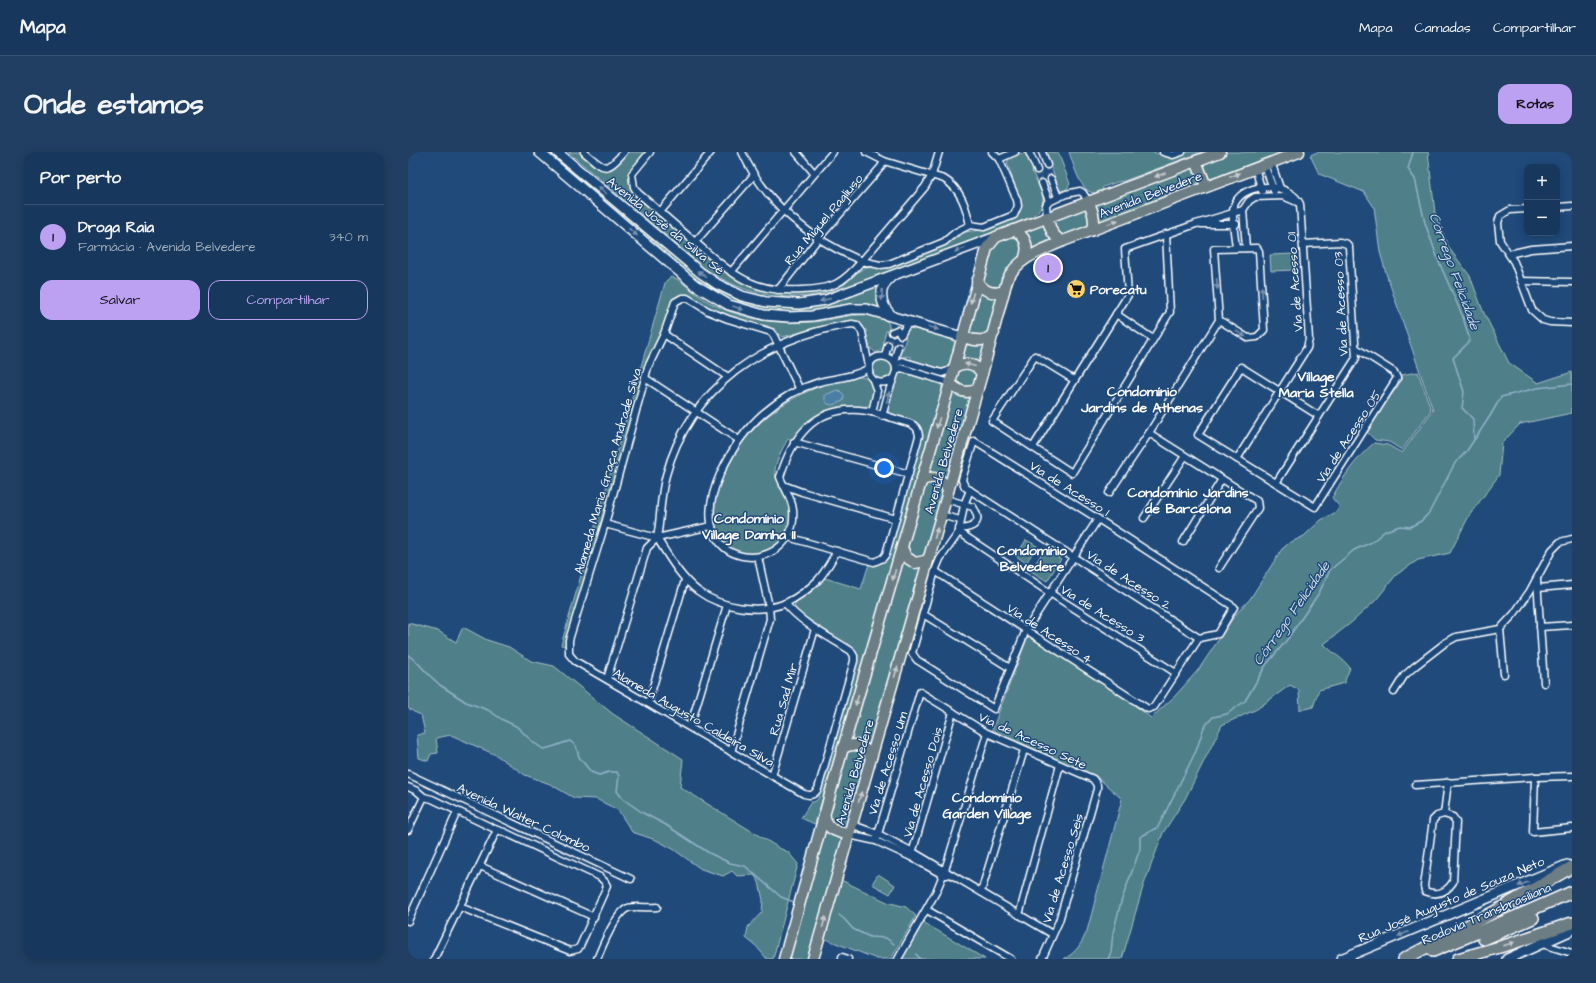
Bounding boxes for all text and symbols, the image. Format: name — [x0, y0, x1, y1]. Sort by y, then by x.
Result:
text: Mapa — [20, 14, 66, 41]
text: Mapa — [1359, 18, 1393, 38]
text: Camadas — [1415, 18, 1471, 38]
text: Compartilhar — [1493, 18, 1576, 38]
button: Rotas — [1498, 84, 1572, 124]
text: Onde estamos — [24, 85, 204, 124]
map controls — [1524, 164, 1560, 236]
button: + — [1524, 164, 1560, 200]
text: Por perto — [40, 166, 121, 190]
street label: Avenida Belvedere — [1096, 167, 1204, 223]
street label: Rua Miguel Pagliuso — [780, 170, 869, 270]
one-way arrow — [1153, 172, 1165, 178]
one-way arrow — [1229, 172, 1241, 178]
street label: Avenida José da Silva Sé — [603, 173, 728, 279]
one-way arrow — [597, 185, 608, 194]
button: − — [1524, 200, 1560, 236]
water label: Córrego Felicidade — [1424, 210, 1485, 334]
text: Droga Raia — [78, 217, 154, 238]
one-way arrow — [1108, 219, 1120, 225]
one-way arrow — [628, 227, 638, 237]
text: 1 — [52, 228, 54, 246]
text: 340 m — [329, 228, 368, 246]
street label: Via de Acesso 01 — [1283, 231, 1307, 332]
text: Farmácia · Avenida Belvedere — [78, 238, 256, 256]
one-way arrow — [953, 248, 965, 254]
street label: Via de Acesso 03 — [1329, 251, 1353, 357]
pin: 1 — [1035, 253, 1061, 283]
one-way arrow — [696, 269, 707, 278]
supermarket icon: Porecatu — [1065, 278, 1087, 300]
one-way arrow — [1213, 278, 1220, 290]
button: Salvar — [40, 280, 200, 320]
button: Compartilhar — [208, 280, 368, 320]
place label: Porecatu — [1090, 281, 1147, 299]
one-way arrow — [1258, 286, 1265, 298]
one-way arrow — [879, 289, 885, 302]
one-way arrow — [969, 292, 975, 304]
one-way arrow — [818, 297, 830, 303]
one-way arrow — [732, 305, 744, 311]
one-way arrow — [927, 325, 939, 331]
one-way arrow — [1235, 331, 1247, 338]
one-way arrow — [963, 361, 976, 367]
street label: Alameda Maria Graça Andrade Silva — [570, 366, 646, 576]
district label: Village Maria Stella — [1278, 367, 1354, 403]
district label: Condomínio Jardins de Athenas — [1080, 382, 1203, 418]
street label: Via de Acesso 05 — [1312, 387, 1386, 486]
one-way arrow — [885, 391, 891, 403]
street label: Avenida Belvedere — [920, 406, 968, 516]
one-way arrow — [935, 418, 941, 430]
street label: Via de Acesso 1 — [1026, 457, 1113, 521]
your location — [874, 458, 894, 478]
district label: Condomínio Jardins de Barcelona — [1127, 483, 1249, 519]
district label: Condomínio Village Damha II — [701, 509, 796, 546]
one-way arrow — [933, 527, 939, 539]
district label: Condomínio Belvedere — [997, 541, 1067, 577]
street label: Via de Acesso 2 — [1083, 546, 1175, 614]
water label: Córrego Felicidade — [1248, 556, 1336, 670]
one-way arrow — [891, 569, 897, 581]
street label: Via de Acesso 3 — [1057, 581, 1149, 647]
street label: Via de Acesso 4 — [1003, 599, 1096, 668]
street label: Rua Sad Mir — [765, 661, 803, 738]
street label: Alameda Augusto Caldeira Silva — [609, 664, 778, 773]
one-way arrow — [893, 665, 899, 677]
one-way arrow — [854, 694, 860, 706]
street label: Via de Acesso Um — [864, 708, 913, 817]
street label: Via de Acesso Sete — [975, 708, 1090, 774]
street label: Avenida Belvedere — [831, 717, 879, 827]
street label: Via de Acesso Dois — [899, 724, 947, 840]
street label: Avenida Walter Colombo — [454, 779, 594, 857]
district label: Condomínio Garden Village — [942, 788, 1032, 825]
one-way arrow — [858, 790, 864, 803]
street label: Via de Acesso Seis — [1038, 811, 1088, 925]
street label: Rua José Augusto de Souza Neto — [1356, 852, 1548, 948]
street label: Rodovia Transbrasiliana — [1419, 878, 1554, 949]
one-way arrow — [1517, 881, 1529, 887]
one-way arrow — [821, 915, 827, 927]
one-way arrow — [1397, 931, 1409, 937]
one-way arrow — [1503, 941, 1515, 947]

